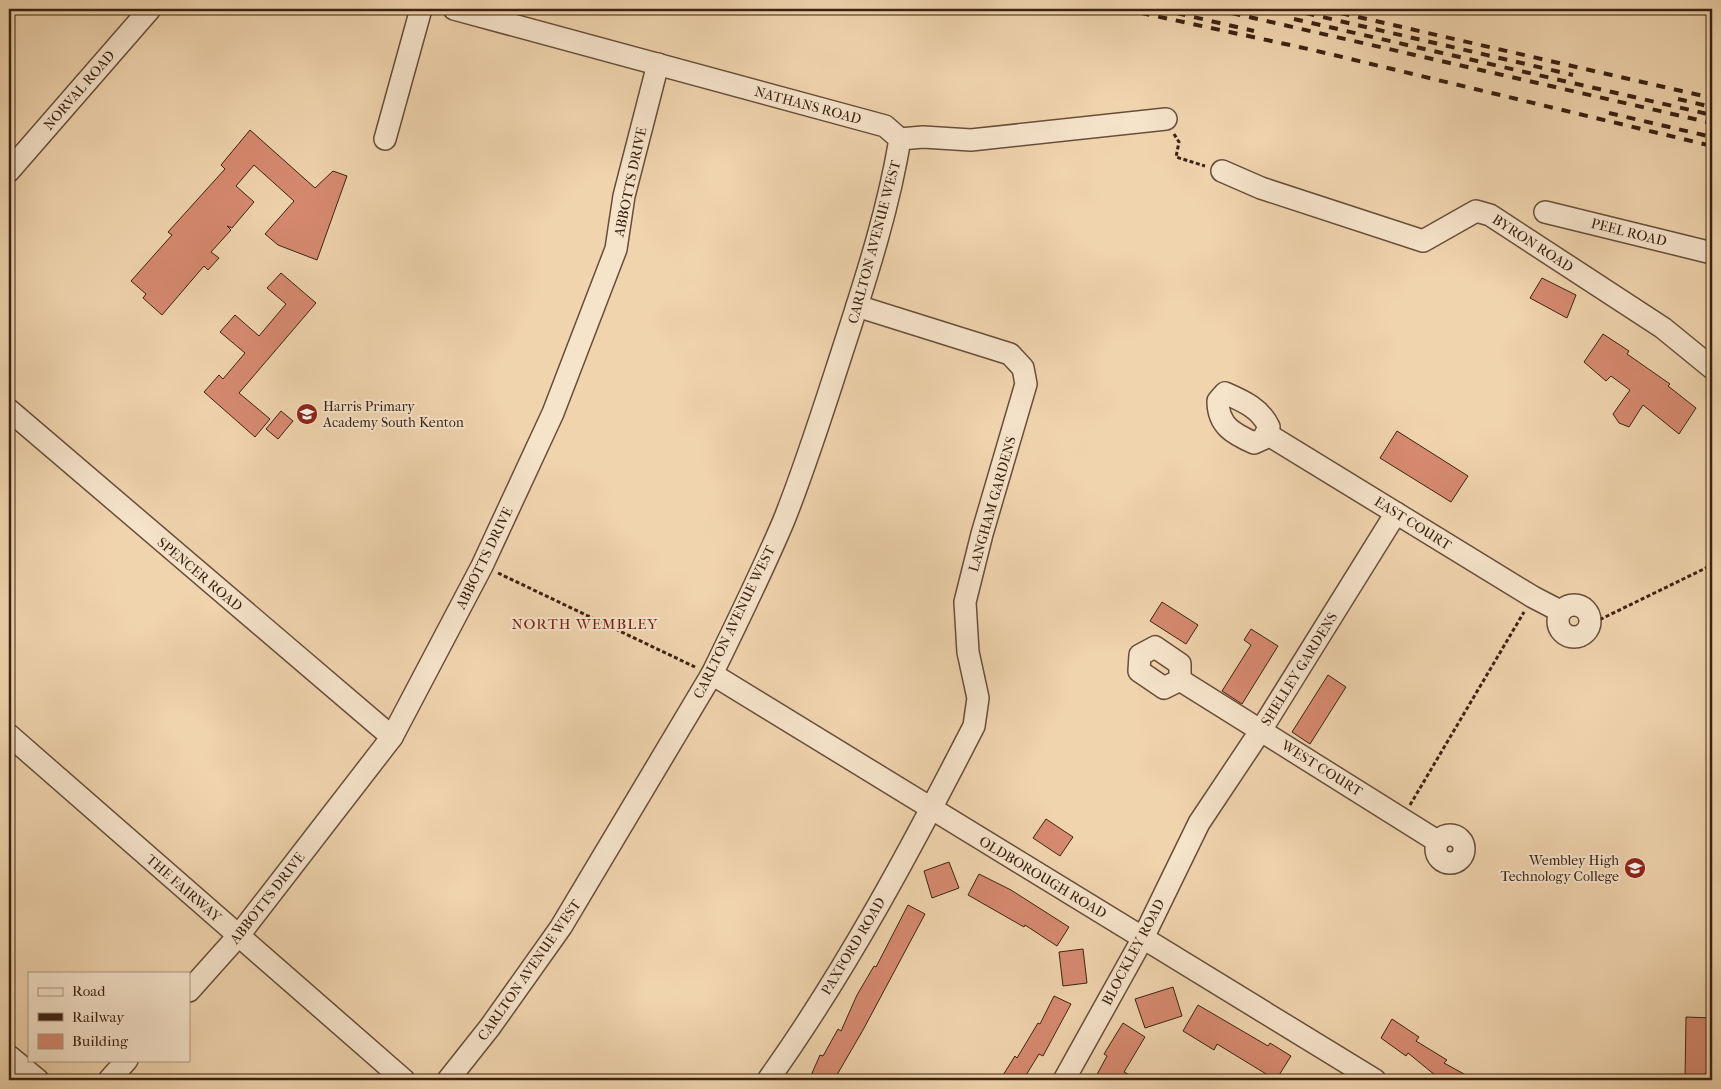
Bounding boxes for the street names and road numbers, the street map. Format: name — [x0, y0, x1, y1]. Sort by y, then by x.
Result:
street label: NORVAL ROAD — [40, 47, 119, 134]
street label: NATHANS ROAD — [753, 83, 863, 128]
street label: ABBOTTS DRIVE — [610, 125, 650, 239]
street label: CARLTON AVENUE WEST — [844, 158, 905, 326]
street label: BYRON ROAD — [1489, 211, 1577, 276]
street label: PEEL ROAD — [1589, 215, 1669, 250]
street label: LANGHAM GARDENS — [965, 434, 1020, 574]
street label: EAST COURT — [1371, 493, 1455, 554]
street label: ABBOTTS DRIVE — [452, 504, 517, 613]
street label: SPENCER ROAD — [154, 534, 246, 615]
street label: CARLTON AVENUE WEST — [690, 542, 779, 702]
street label: SHELLEY GARDENS — [1258, 609, 1341, 729]
street label: WEST COURT — [1277, 736, 1366, 800]
street label: OLDBOROUGH ROAD — [976, 833, 1110, 922]
street label: ABBOTTS DRIVE — [226, 849, 309, 948]
street label: THE FAIRWAY — [143, 851, 225, 926]
street label: PAXFORD ROAD — [818, 894, 889, 998]
street label: CARLTON AVENUE WEST — [474, 896, 585, 1044]
street label: BLOCKLEY ROAD — [1098, 896, 1169, 1008]

